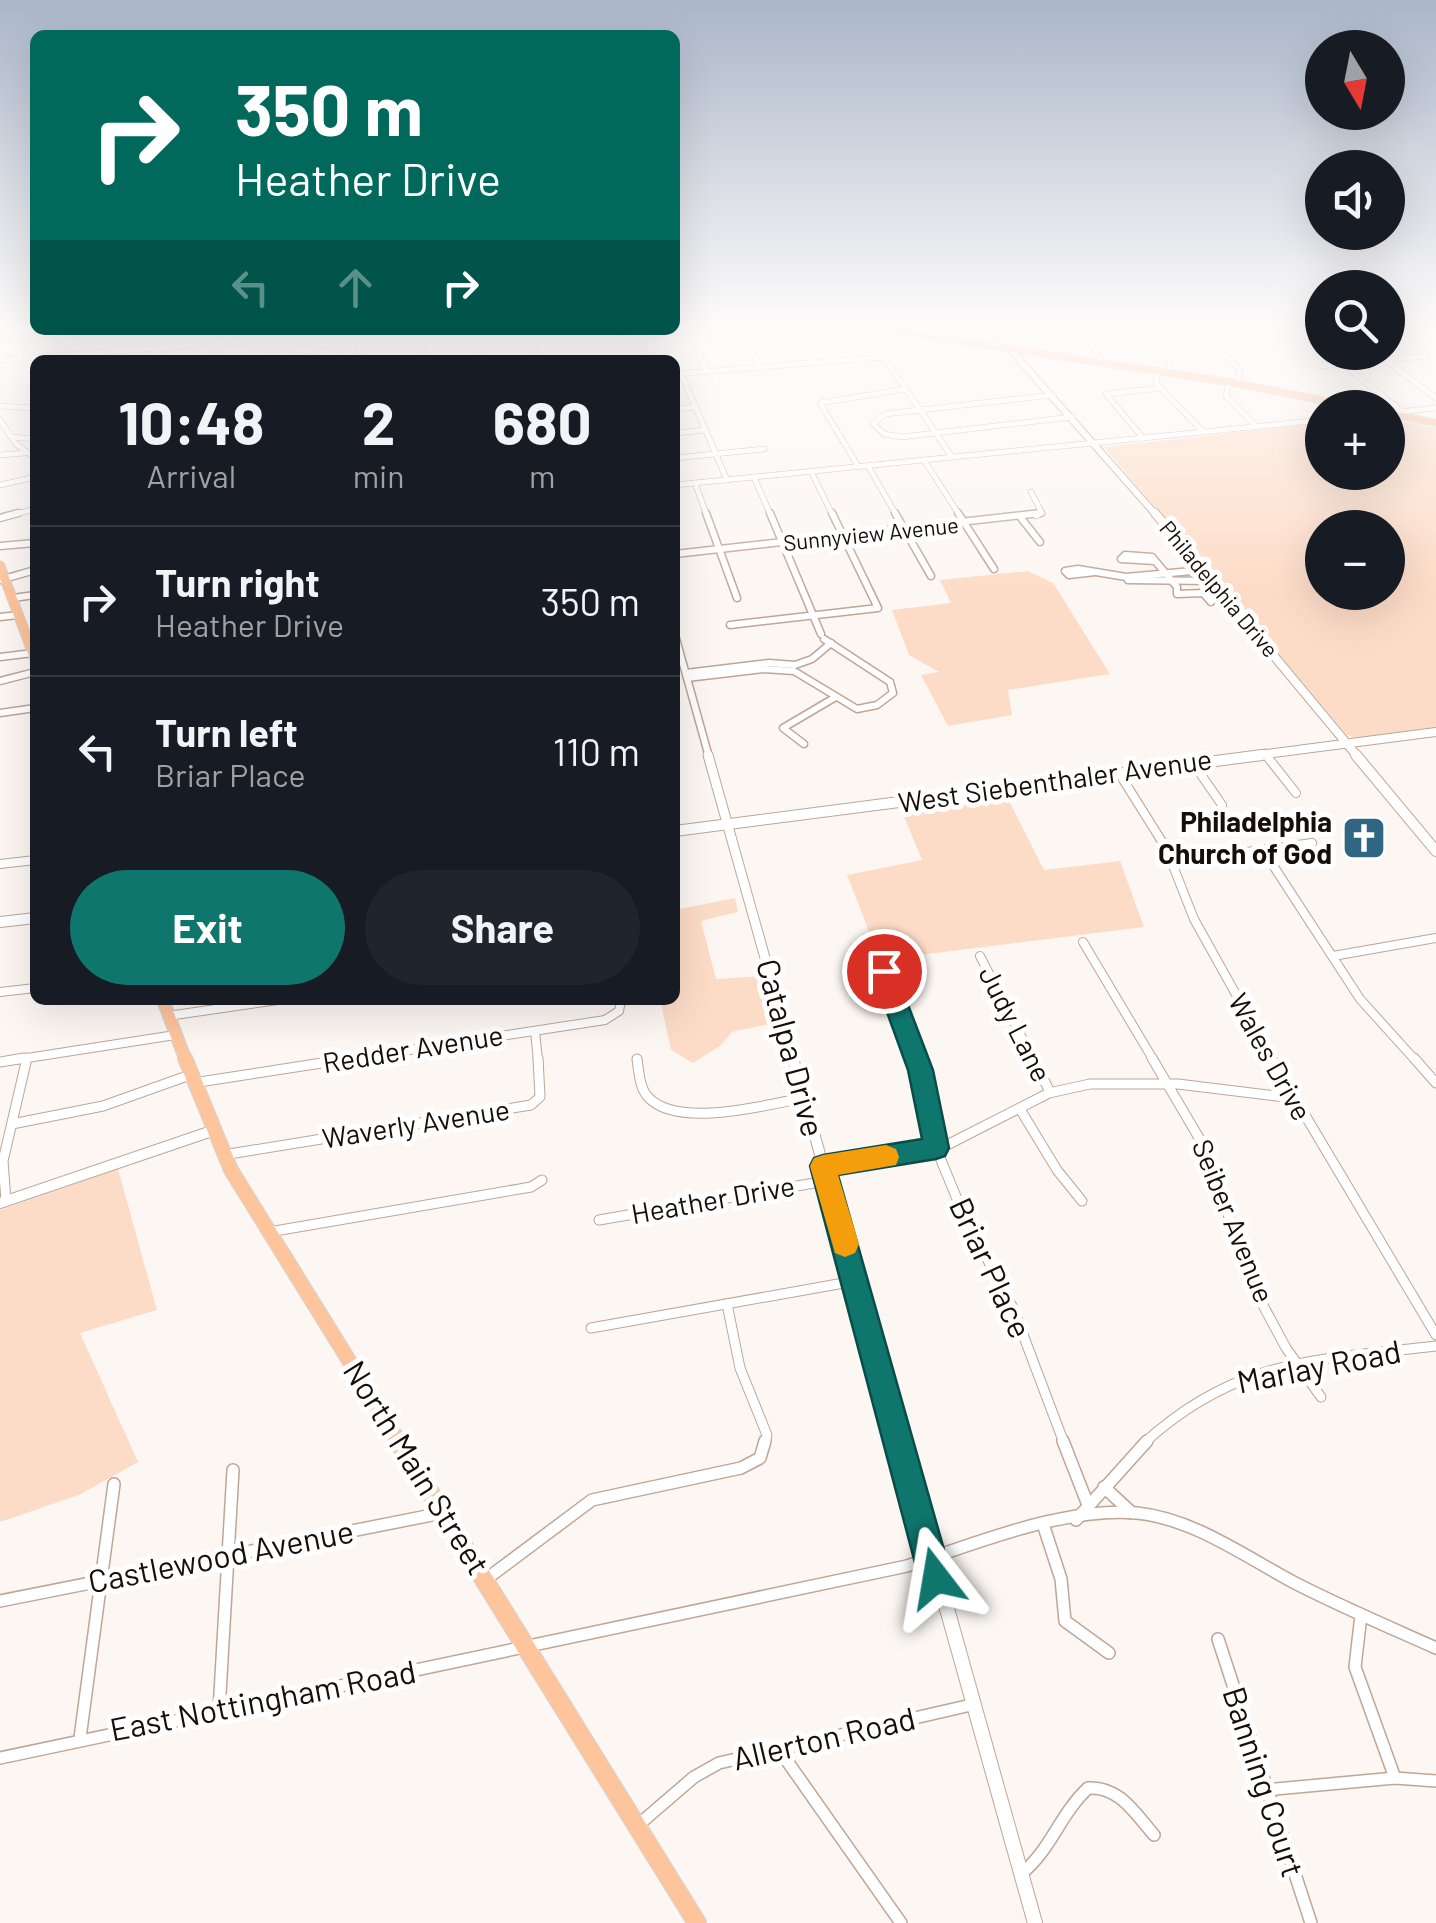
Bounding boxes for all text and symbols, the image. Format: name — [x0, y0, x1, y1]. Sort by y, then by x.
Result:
north arrow — [1305, 30, 1405, 130]
map controls — [1305, 30, 1405, 610]
text: 350 m — [235, 66, 423, 150]
icon: right — [70, 70, 200, 200]
button: sound — [1305, 150, 1405, 250]
text: Heather Drive — [235, 151, 501, 205]
icon: left — [223, 260, 278, 315]
icon: ahead — [328, 260, 383, 315]
icon: right — [433, 260, 488, 315]
button: search — [1305, 270, 1405, 370]
text: 10:48 — [118, 385, 264, 457]
text: 2 — [362, 385, 395, 457]
text: 680 — [493, 385, 592, 457]
button: + — [1305, 390, 1405, 490]
text: Arrival — [147, 456, 236, 494]
text: min — [353, 456, 405, 494]
text: m — [529, 456, 555, 494]
button: − — [1305, 510, 1405, 610]
street label: Sunnyview Avenue — [782, 511, 960, 555]
street label: Philadelphia Drive — [1155, 515, 1284, 662]
text: Turn right — [155, 559, 320, 605]
icon: right — [70, 574, 125, 629]
text: 350 m — [540, 578, 640, 624]
text: Heather Drive — [155, 605, 344, 643]
text: Turn left — [155, 709, 298, 755]
icon: left — [70, 724, 125, 779]
text: 110 m — [553, 728, 640, 774]
street label: West Siebenthaler Avenue — [896, 741, 1214, 819]
text: Briar Place — [155, 755, 306, 793]
place label: Philadelphia Church of God — [1158, 804, 1332, 870]
church icon: Philadelphia Church of God — [1341, 815, 1387, 861]
button: Exit — [70, 870, 345, 985]
button: Share — [365, 870, 640, 985]
pin — [842, 929, 927, 1014]
icon: arrive — [857, 944, 912, 999]
street label: Catalpa Drive — [750, 954, 834, 1141]
street label: Judy Lane — [972, 960, 1059, 1087]
street label: Wales Drive — [1222, 987, 1320, 1126]
street label: Redder Avenue — [320, 1017, 506, 1079]
street label: Waverly Avenue — [320, 1091, 512, 1155]
street label: Seiber Avenue — [1186, 1134, 1282, 1307]
street label: Heather Drive — [628, 1168, 797, 1230]
street label: Briar Place — [943, 1191, 1041, 1343]
street label: Marlay Road — [1233, 1331, 1404, 1400]
street label: North Main Street — [337, 1353, 499, 1581]
street label: Castlewood Avenue — [85, 1511, 357, 1599]
position arrow — [884, 1526, 988, 1630]
street label: East Nottingham Road — [106, 1651, 419, 1747]
street label: Banning Court — [1216, 1682, 1313, 1881]
street label: Allerton Road — [729, 1698, 919, 1777]

